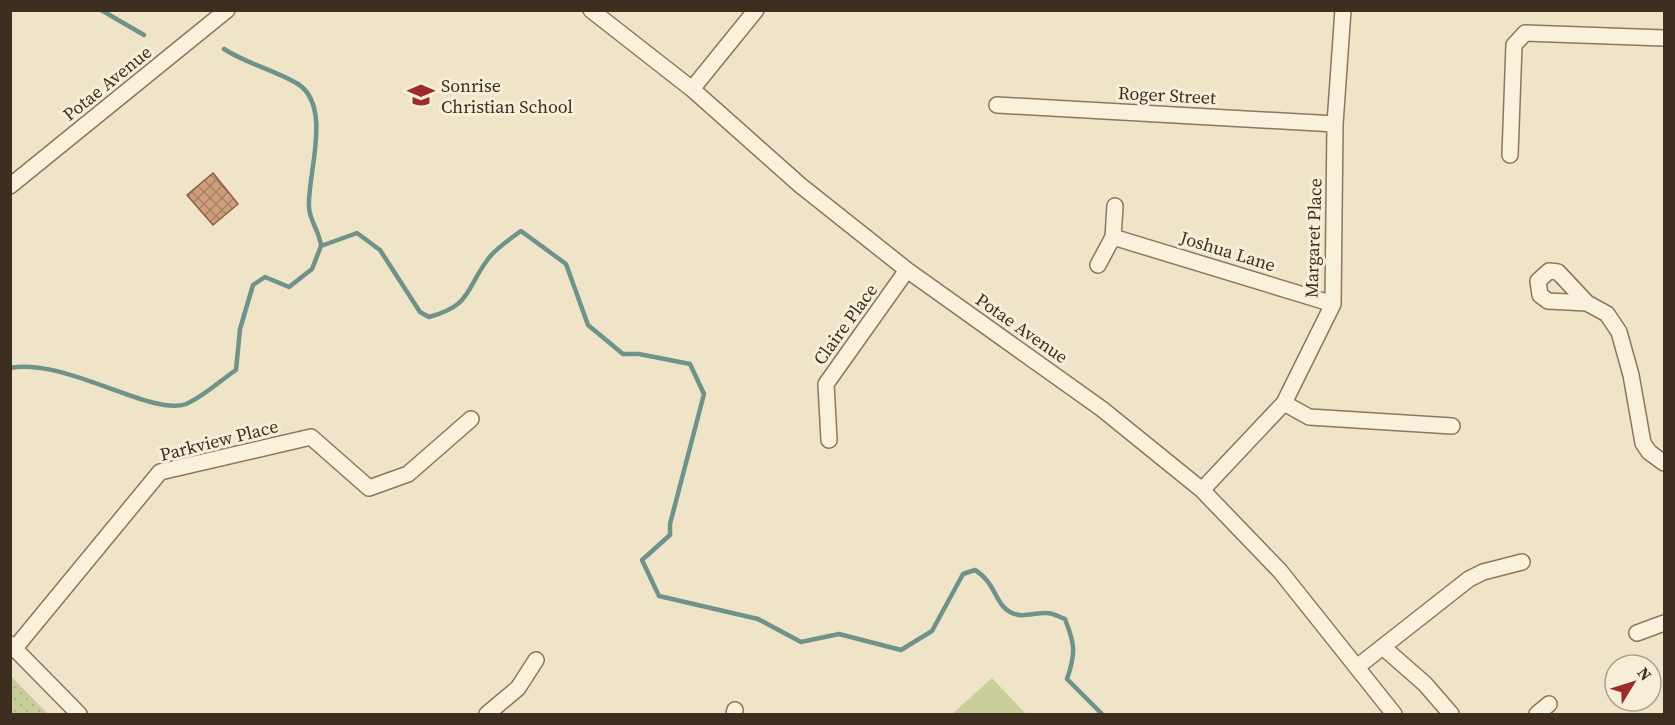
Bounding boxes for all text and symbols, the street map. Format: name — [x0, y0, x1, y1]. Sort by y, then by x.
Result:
street label: Potae Avenue — [57, 39, 157, 127]
place label: Sonrise Christian School — [441, 73, 573, 119]
school or university icon: Sonrise Christian School — [406, 80, 436, 110]
street label: Roger Street — [1117, 80, 1217, 110]
street label: Margaret Place — [1298, 178, 1328, 298]
street label: Joshua Lane — [1176, 224, 1279, 277]
street label: Claire Place — [807, 278, 883, 370]
street label: Potae Avenue — [971, 287, 1073, 369]
street label: Parkview Place — [157, 413, 281, 467]
north arrow — [1603, 653, 1663, 713]
text: N — [1633, 662, 1657, 685]

